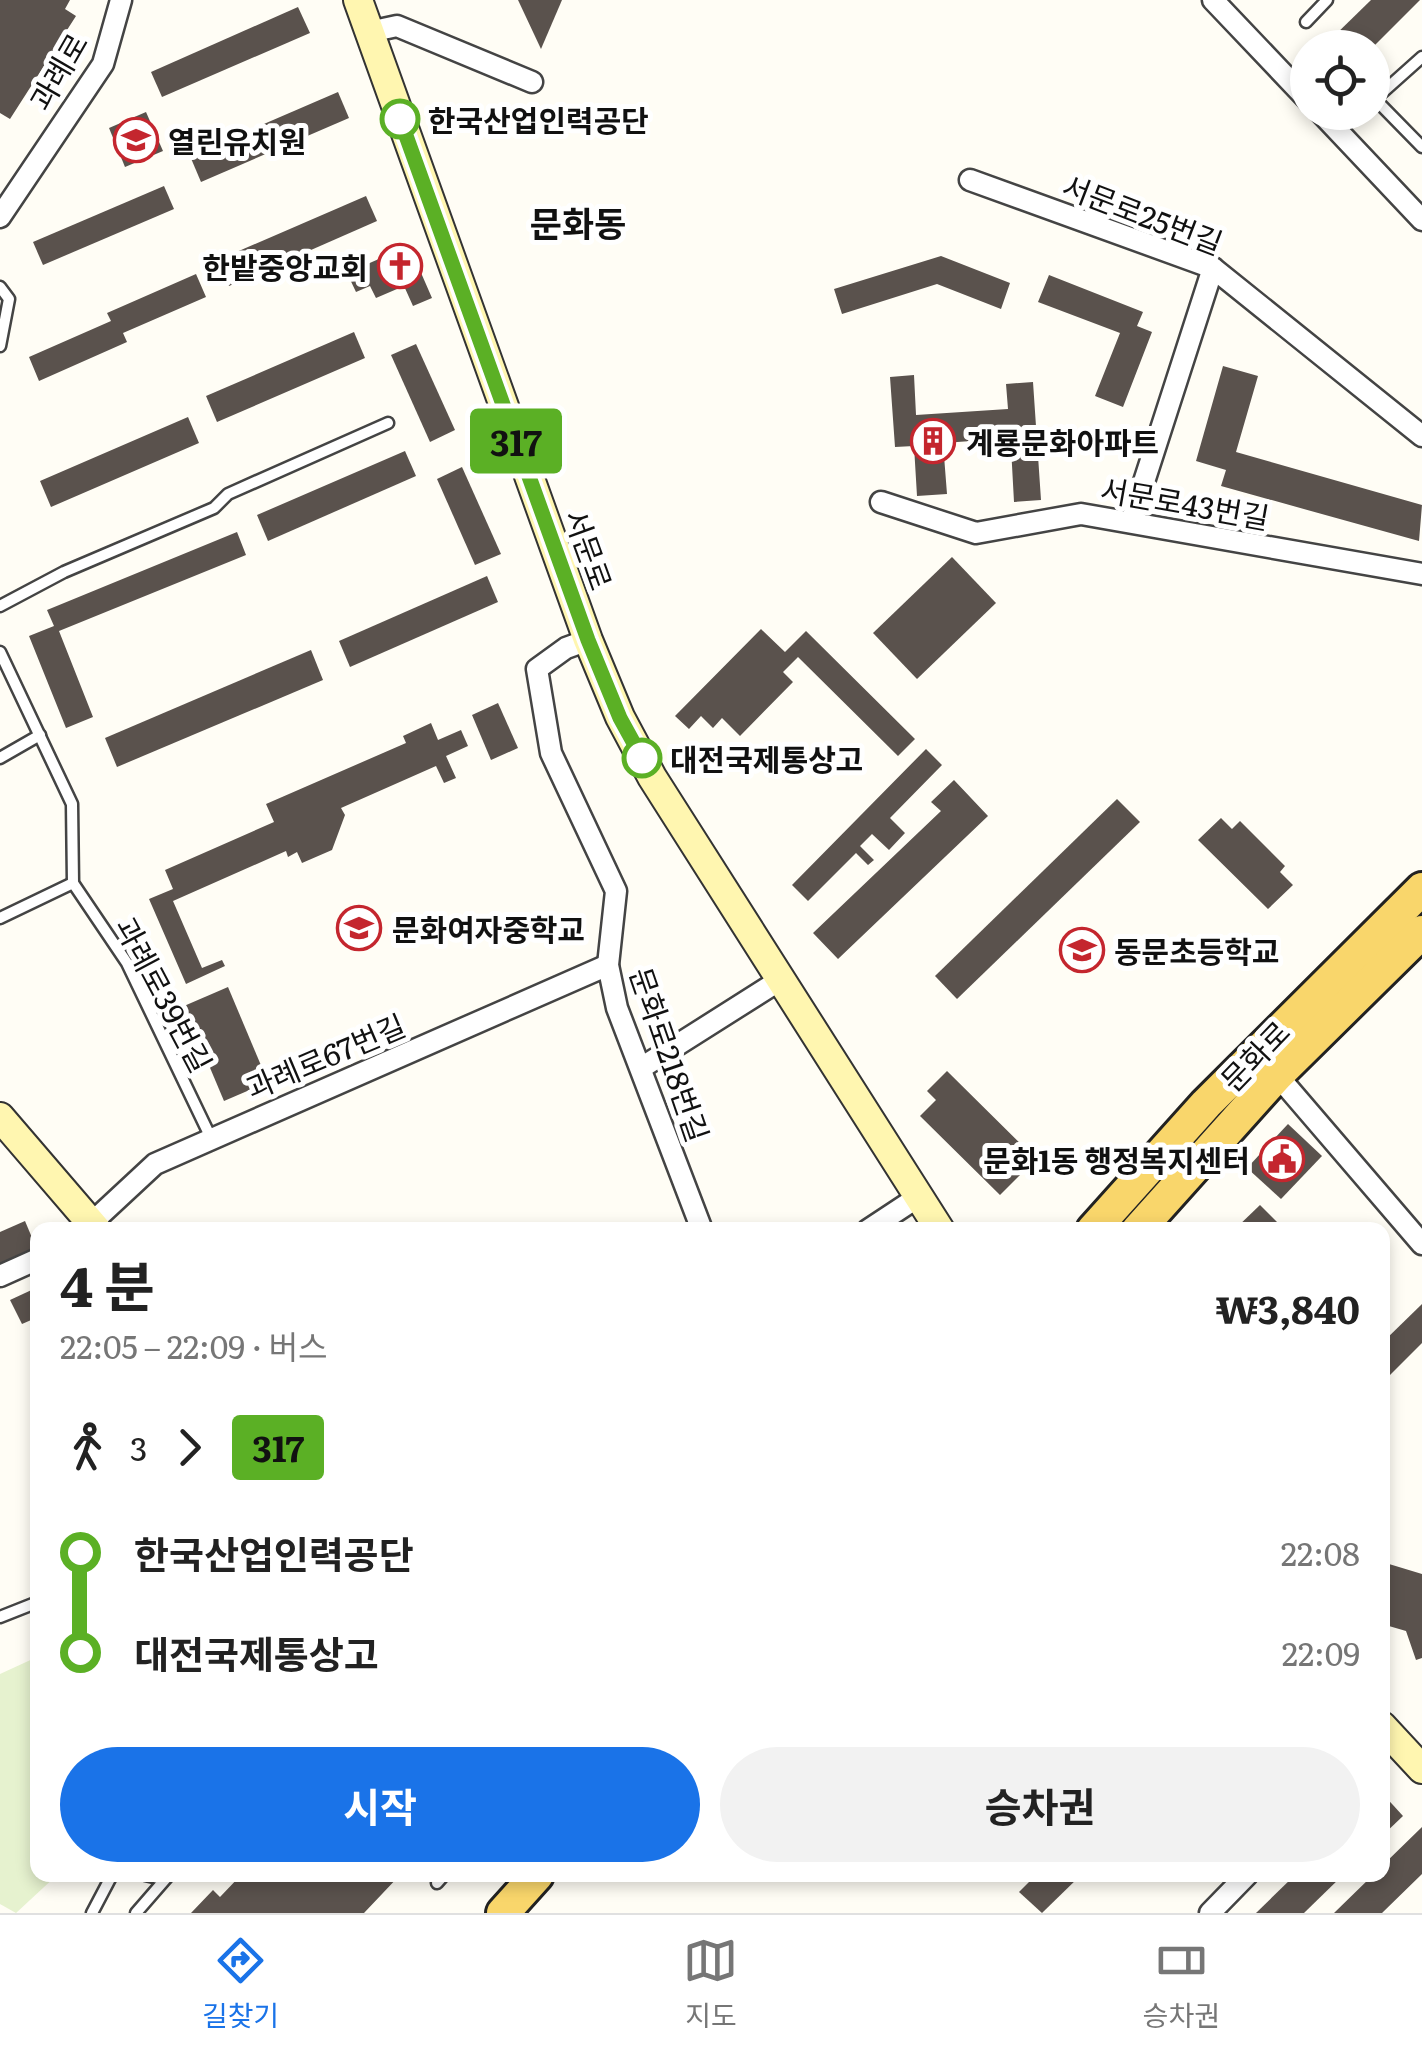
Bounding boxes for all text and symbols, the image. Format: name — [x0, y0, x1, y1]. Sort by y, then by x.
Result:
street label: 과례로 — [17, 24, 97, 118]
map controls — [1290, 30, 1390, 130]
button: locate — [1290, 30, 1390, 130]
place label: 한국산업인력공단 — [428, 97, 649, 141]
marker: 한국산업인력공단 — [381, 100, 419, 138]
school or university icon: 열린유치원 — [113, 117, 159, 163]
place label: 열린유치원 — [168, 118, 306, 162]
street label: 서문로25번길 — [1056, 162, 1230, 264]
district label: 문화동 — [530, 196, 626, 248]
church icon: 한밭중앙교회 — [377, 243, 423, 289]
place label: 한밭중앙교회 — [202, 244, 368, 288]
line badge: 317 — [458, 408, 574, 474]
text: 317 — [490, 415, 542, 467]
building icon: 계룡문화아파트 — [910, 418, 956, 464]
place label: 계룡문화아파트 — [966, 419, 1159, 463]
street label: 서문로43번길 — [1097, 466, 1273, 538]
street label: 서문로 — [555, 503, 625, 595]
place label: 대전국제통상고 — [670, 736, 863, 780]
marker: 대전국제통상고 — [623, 739, 661, 777]
school or university icon: 문화여자중학교 — [336, 905, 382, 951]
place label: 문화여자중학교 — [392, 906, 585, 950]
street label: 과례로39번길 — [106, 909, 224, 1079]
school or university icon: 동문초등학교 — [1059, 927, 1105, 973]
place label: 동문초등학교 — [1114, 928, 1280, 972]
street label: 문화로218번길 — [621, 961, 721, 1147]
street label: 과례로67번길 — [238, 1002, 412, 1108]
street label: 문화로 — [1209, 1010, 1299, 1100]
public building icon: 문화1동 행정복지센터 — [1259, 1136, 1305, 1182]
place label: 문화1동 행정복지센터 — [983, 1137, 1250, 1181]
text: 4 분 — [60, 1242, 155, 1324]
text: ₩3,840 — [1216, 1279, 1360, 1336]
text: 22:05 – 22:09 · 버스 — [60, 1321, 327, 1369]
icon: walk — [60, 1420, 115, 1475]
icon: forward — [162, 1420, 217, 1475]
text: 317 — [252, 1421, 304, 1473]
text: 3 — [130, 1423, 147, 1471]
text: 한국산업인력공단 — [134, 1524, 414, 1581]
text: 22:08 — [1281, 1528, 1360, 1576]
text: 대전국제통상고 — [134, 1624, 379, 1681]
text: 22:09 — [1282, 1628, 1360, 1676]
button: 시작 — [60, 1747, 700, 1862]
button: 승차권 — [720, 1747, 1360, 1862]
tab: 길찾기 — [202, 1933, 279, 2035]
tab: 지도 — [683, 1933, 738, 2035]
tab: 승차권 — [1143, 1933, 1220, 2035]

